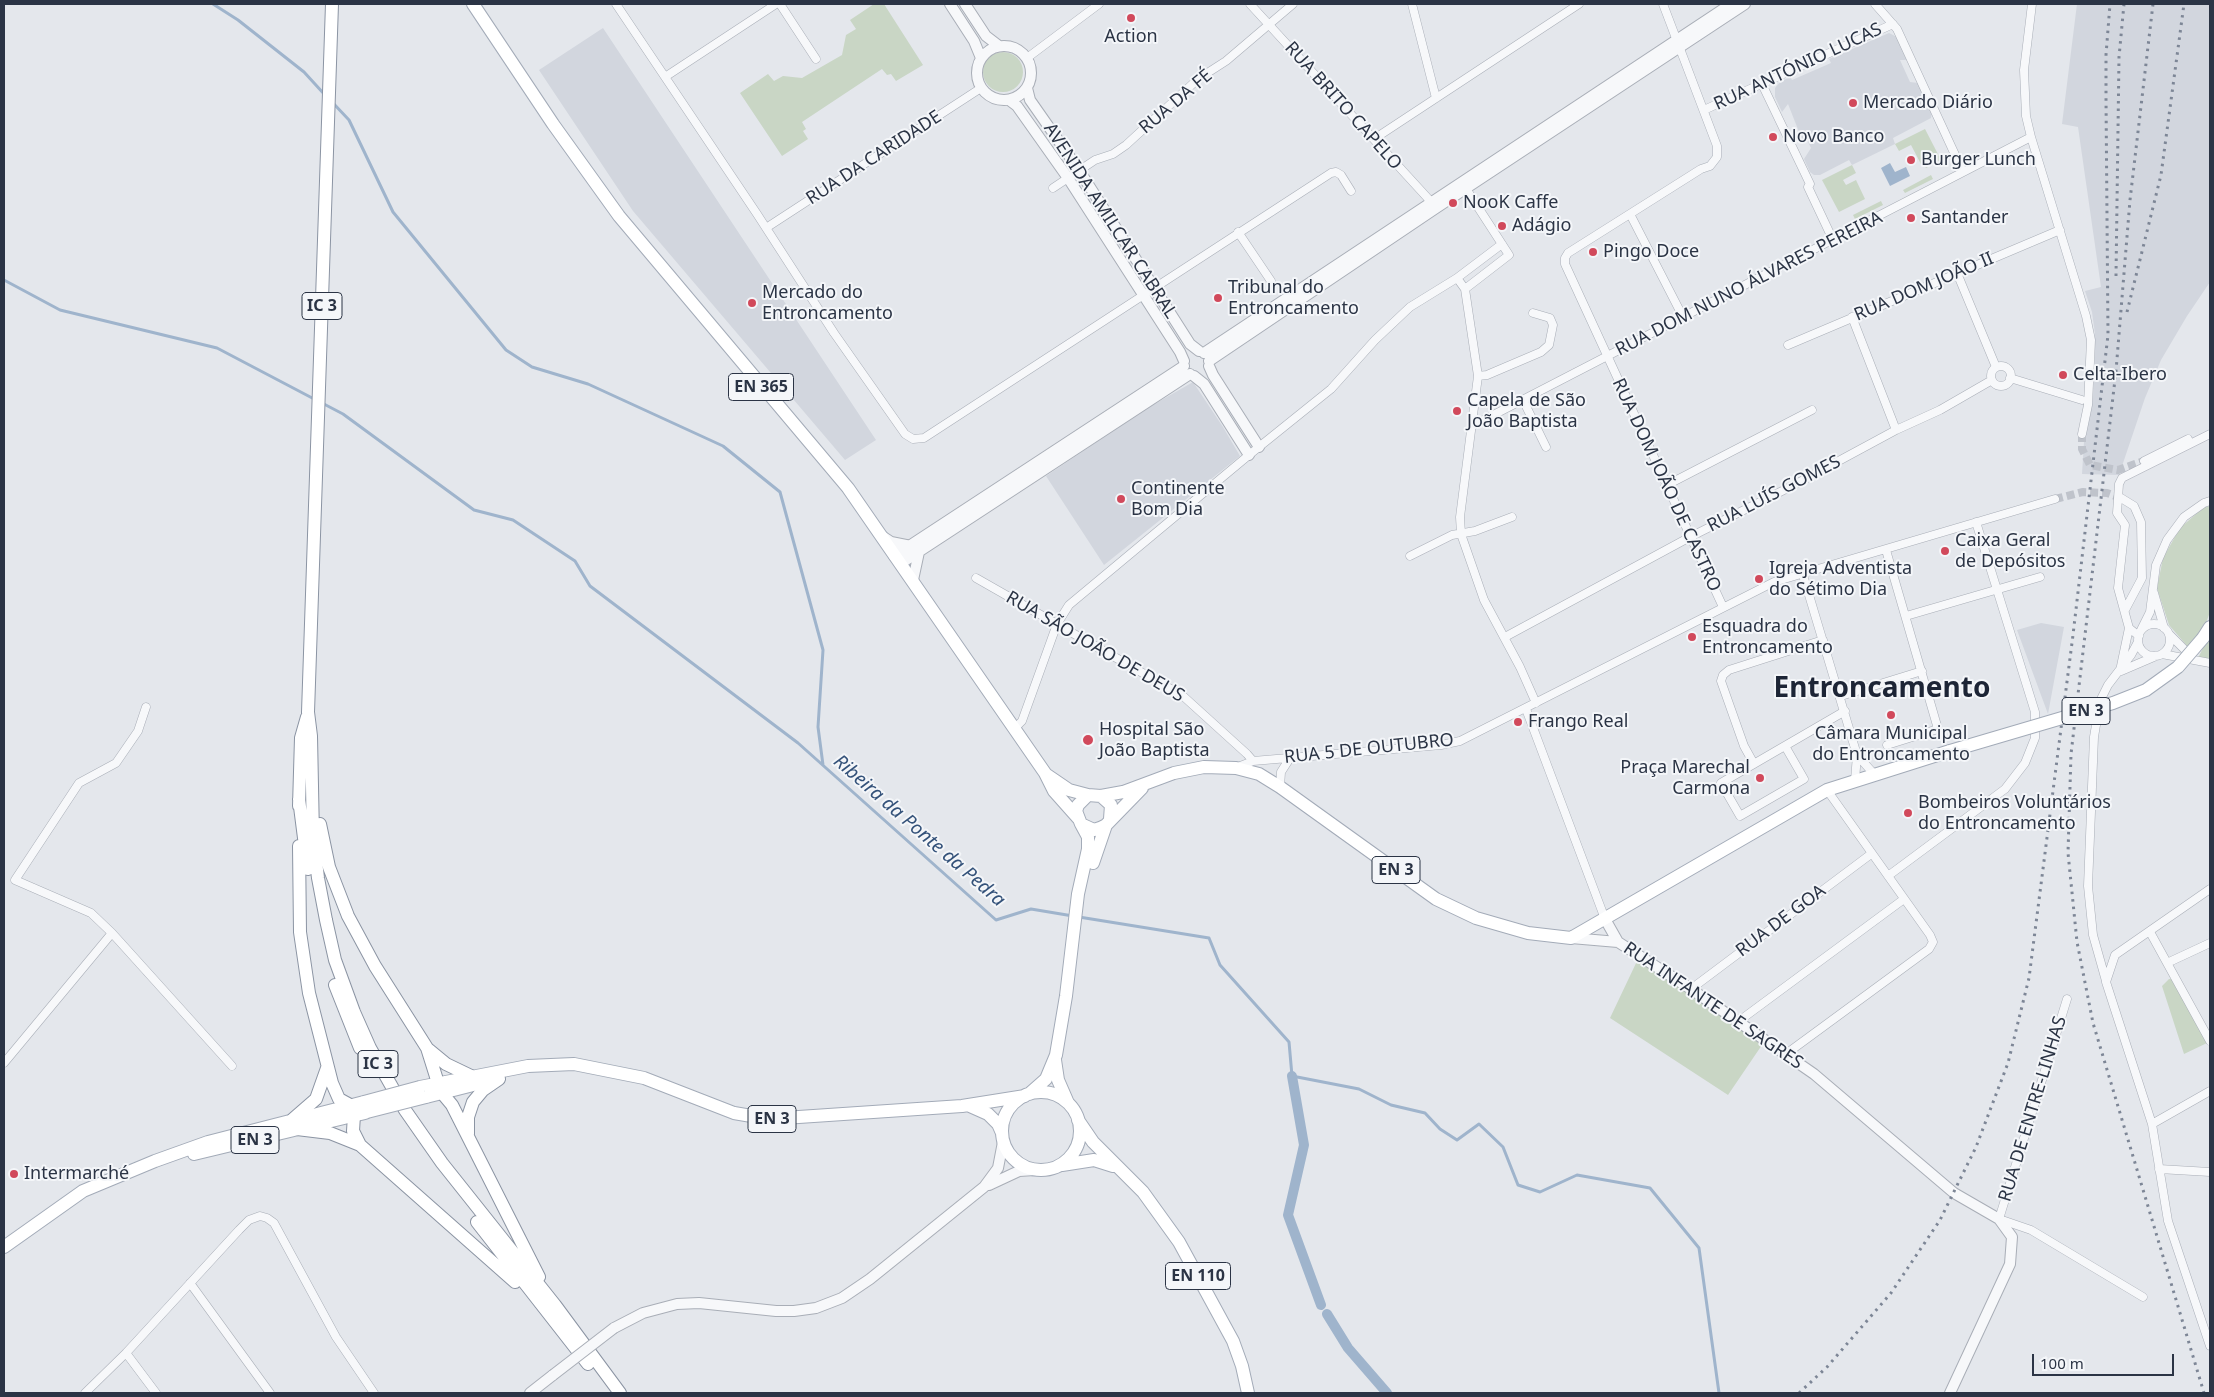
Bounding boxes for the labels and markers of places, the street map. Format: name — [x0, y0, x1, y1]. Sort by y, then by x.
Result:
marker: Action — [1125, 12, 1137, 24]
place label: Action — [1104, 26, 1158, 48]
place label: Mercado Diário — [1863, 92, 1993, 114]
marker: Mercado Diário — [1847, 97, 1859, 109]
place label: Novo Banco — [1783, 126, 1884, 148]
marker: Novo Banco — [1767, 131, 1779, 143]
place label: Burger Lunch — [1921, 149, 2036, 171]
marker: Burger Lunch — [1905, 154, 1917, 166]
place label: NooK Caffe — [1463, 192, 1558, 214]
marker: NooK Caffe — [1447, 197, 1459, 209]
place label: Santander — [1921, 207, 2008, 229]
marker: Santander — [1905, 212, 1917, 224]
place label: Adágio — [1512, 215, 1571, 237]
marker: Adágio — [1496, 220, 1508, 232]
place label: Pingo Doce — [1603, 241, 1699, 263]
marker: Pingo Doce — [1587, 246, 1599, 258]
place label: Tribunal do Entroncamento — [1228, 277, 1359, 320]
place label: Mercado do Entroncamento — [762, 282, 893, 324]
marker: Tribunal do Entroncamento — [1212, 292, 1224, 304]
marker: Mercado do Entroncamento — [746, 297, 758, 309]
place label: Celta-Ibero — [2073, 364, 2167, 386]
marker: Celta-Ibero — [2057, 369, 2069, 381]
place label: Capela de São João Baptista — [1467, 390, 1586, 432]
marker: Capela de São João Baptista — [1451, 405, 1463, 417]
place label: Continente Bom Dia — [1131, 478, 1225, 520]
marker: Continente Bom Dia — [1115, 493, 1127, 505]
place label: Caixa Geral de Depósitos — [1955, 530, 2065, 572]
marker: Caixa Geral de Depósitos — [1939, 545, 1951, 557]
place label: Igreja Adventista do Sétimo Dia — [1769, 558, 1912, 600]
marker: Igreja Adventista do Sétimo Dia — [1753, 573, 1765, 585]
place label: Esquadra do Entroncamento — [1702, 616, 1833, 659]
marker: Esquadra do Entroncamento — [1686, 631, 1698, 643]
marker: Câmara Municipal do Entroncamento — [1885, 709, 1897, 721]
place label: Frango Real — [1528, 711, 1628, 733]
marker: Frango Real — [1512, 716, 1524, 728]
place label: Hospital São João Baptista — [1099, 719, 1210, 762]
place label: Câmara Municipal do Entroncamento — [1812, 723, 1970, 766]
marker: Hospital São João Baptista — [1081, 733, 1095, 747]
place label: Praça Marechal Carmona — [1620, 757, 1750, 800]
marker: Praça Marechal Carmona — [1754, 772, 1766, 784]
place label: Bombeiros Voluntários do Entroncamento — [1918, 792, 2111, 834]
marker: Bombeiros Voluntários do Entroncamento — [1902, 807, 1914, 819]
place label: Intermarché — [24, 1163, 129, 1185]
marker: Intermarché — [8, 1168, 20, 1180]

